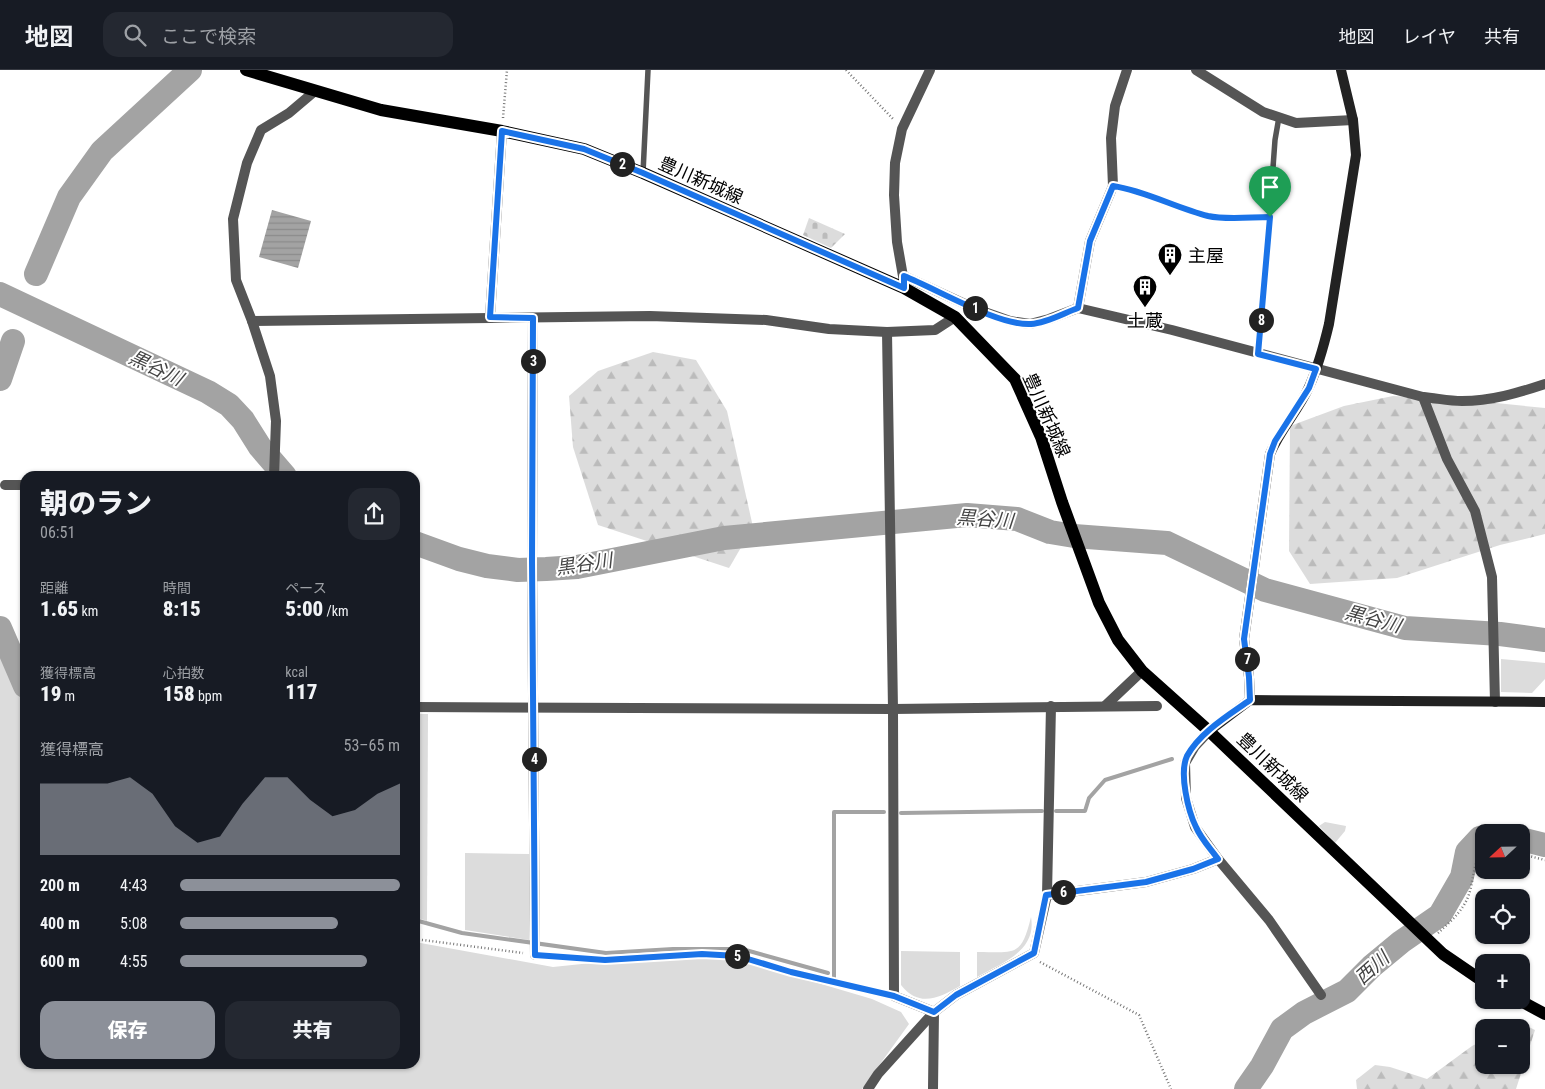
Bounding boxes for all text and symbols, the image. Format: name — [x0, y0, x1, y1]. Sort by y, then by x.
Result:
search box — [103, 12, 453, 57]
icon: search — [121, 21, 149, 49]
text: 地図 — [25, 23, 73, 51]
text: ここで検索 — [161, 25, 256, 48]
text: 地図 — [1339, 26, 1375, 47]
text: レイヤ — [1403, 26, 1456, 47]
text: 共有 — [1484, 26, 1520, 47]
pin: 2 — [610, 152, 634, 176]
street label: 豊川新城線 — [656, 152, 746, 208]
text: 2 — [619, 156, 626, 172]
pin — [1249, 166, 1291, 217]
icon: arrive — [1256, 173, 1284, 201]
building icon: 主屋 — [1157, 242, 1183, 276]
place label: 主屋 — [1188, 245, 1224, 266]
building icon: 土蔵 — [1132, 274, 1158, 308]
pin: 1 — [962, 296, 988, 320]
text: 1 — [972, 300, 979, 316]
pin: 8 — [1248, 308, 1274, 332]
place label: 土蔵 — [1127, 310, 1163, 331]
text: 8 — [1258, 312, 1265, 328]
water label: 黒谷川 — [125, 346, 188, 391]
pin: 3 — [520, 348, 546, 374]
text: 3 — [530, 353, 537, 369]
street label: 豊川新城線 — [1019, 370, 1075, 460]
text: 朝のラン — [40, 487, 152, 520]
button: share — [348, 488, 400, 540]
water label: 黒谷川 — [956, 506, 1016, 533]
text: 06:51 — [40, 523, 75, 542]
water label: 黒谷川 — [554, 548, 616, 579]
text: 距離 — [40, 580, 68, 596]
text: 時間 — [163, 580, 191, 596]
text: ペース — [285, 580, 327, 596]
text: 1.65 — [40, 597, 78, 621]
text: 8:15 — [163, 597, 201, 621]
text: 5:00 — [285, 597, 323, 621]
water label: 黒谷川 — [1342, 601, 1405, 638]
text: km — [78, 603, 98, 619]
text: /km — [323, 603, 349, 619]
pin: 7 — [1234, 646, 1260, 672]
text: 7 — [1244, 651, 1251, 667]
text: kcal — [285, 664, 308, 680]
text: 獲得標高 — [40, 665, 96, 681]
text: 心拍数 — [163, 665, 205, 681]
text: 117 — [285, 680, 317, 704]
text: 19 — [40, 682, 61, 706]
text: 158 — [163, 682, 195, 706]
text: m — [61, 688, 75, 704]
text: bpm — [195, 688, 222, 704]
street label: 豊川新城線 — [1233, 728, 1313, 806]
text: 53–65 m — [344, 736, 400, 755]
text: 獲得標高 — [40, 740, 104, 759]
pin: 4 — [522, 746, 546, 772]
text: 4 — [531, 751, 538, 767]
north arrow — [1475, 824, 1530, 879]
map controls — [1475, 824, 1530, 1074]
text: 200 m — [40, 876, 80, 895]
text: 4:43 — [120, 876, 147, 895]
pin: 6 — [1050, 880, 1076, 904]
text: 6 — [1060, 884, 1067, 900]
button: locate — [1475, 889, 1530, 944]
text: 400 m — [40, 914, 80, 933]
text: 5:08 — [120, 914, 147, 933]
pin: 5 — [724, 944, 750, 968]
water label: 西川 — [1350, 945, 1395, 989]
text: 5 — [734, 948, 741, 964]
text: 600 m — [40, 952, 80, 971]
text: 4:55 — [120, 952, 147, 971]
button: + — [1475, 954, 1530, 1009]
button: 保存 — [40, 1001, 215, 1059]
button: 共有 — [225, 1001, 400, 1059]
button: − — [1475, 1019, 1530, 1074]

